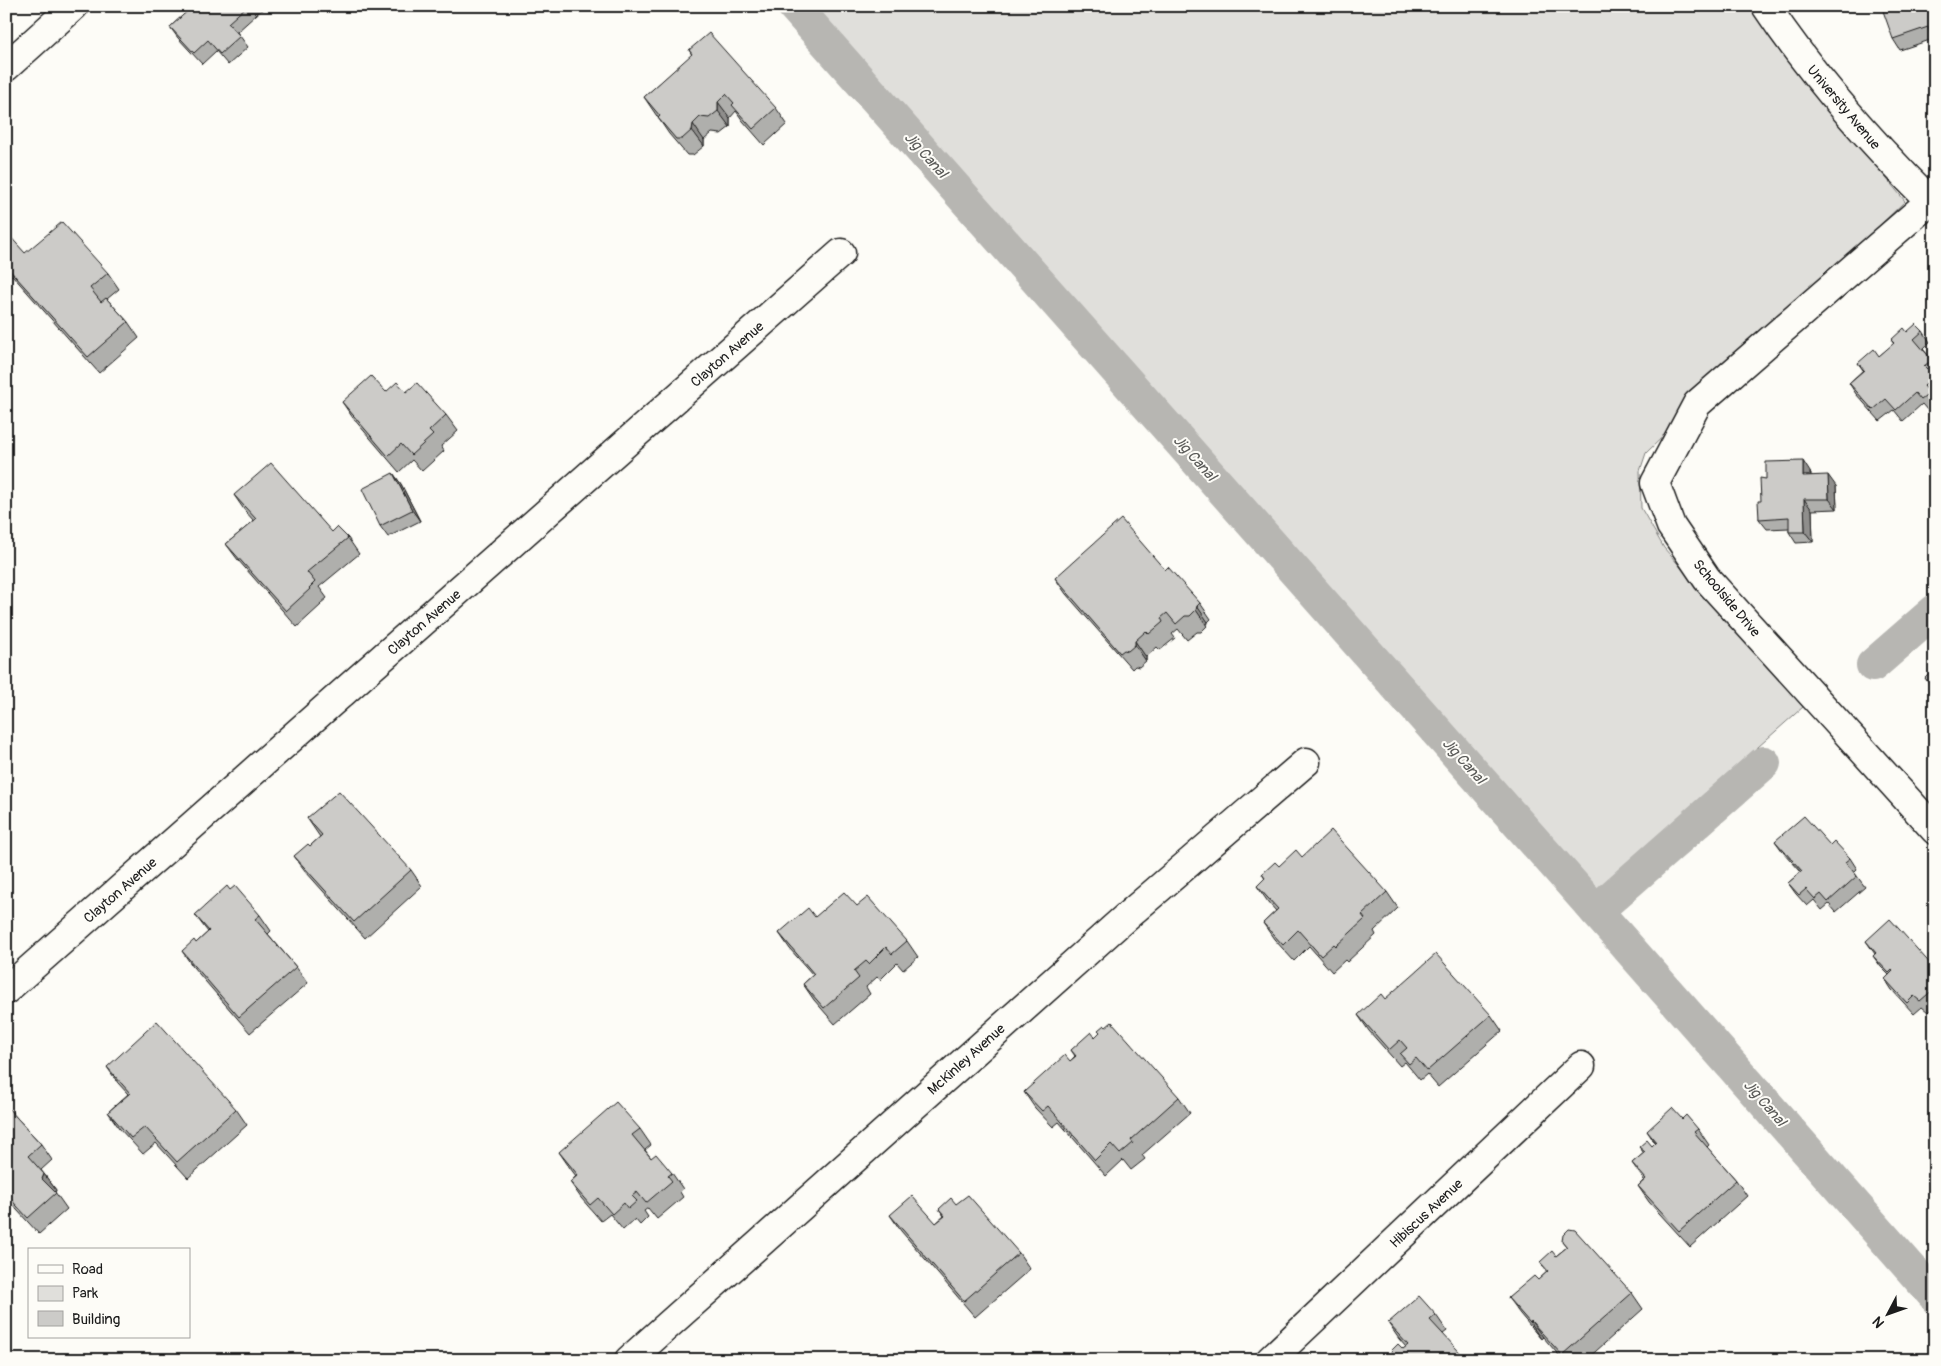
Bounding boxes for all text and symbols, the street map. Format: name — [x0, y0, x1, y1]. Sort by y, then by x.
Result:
street label: University Avenue — [1803, 62, 1884, 153]
water label: Jig Canal — [900, 128, 952, 183]
street label: Clayton Avenue — [687, 318, 767, 391]
water label: Jig Canal — [1169, 431, 1221, 486]
street label: Schoolside Drive — [1689, 556, 1764, 641]
street label: Clayton Avenue — [384, 586, 464, 659]
water label: Jig Canal — [1438, 734, 1490, 789]
street label: Clayton Avenue — [80, 854, 160, 927]
street label: McKinley Avenue — [924, 1020, 1009, 1099]
water label: Jig Canal — [1739, 1076, 1791, 1132]
street label: Hibiscus Avenue — [1386, 1175, 1466, 1251]
legend — [28, 1248, 190, 1338]
text: Road — [72, 1260, 103, 1279]
text: Park — [72, 1284, 99, 1303]
north arrow — [1864, 1288, 1914, 1338]
text: Building — [72, 1310, 120, 1329]
text: N — [1869, 1313, 1888, 1331]

